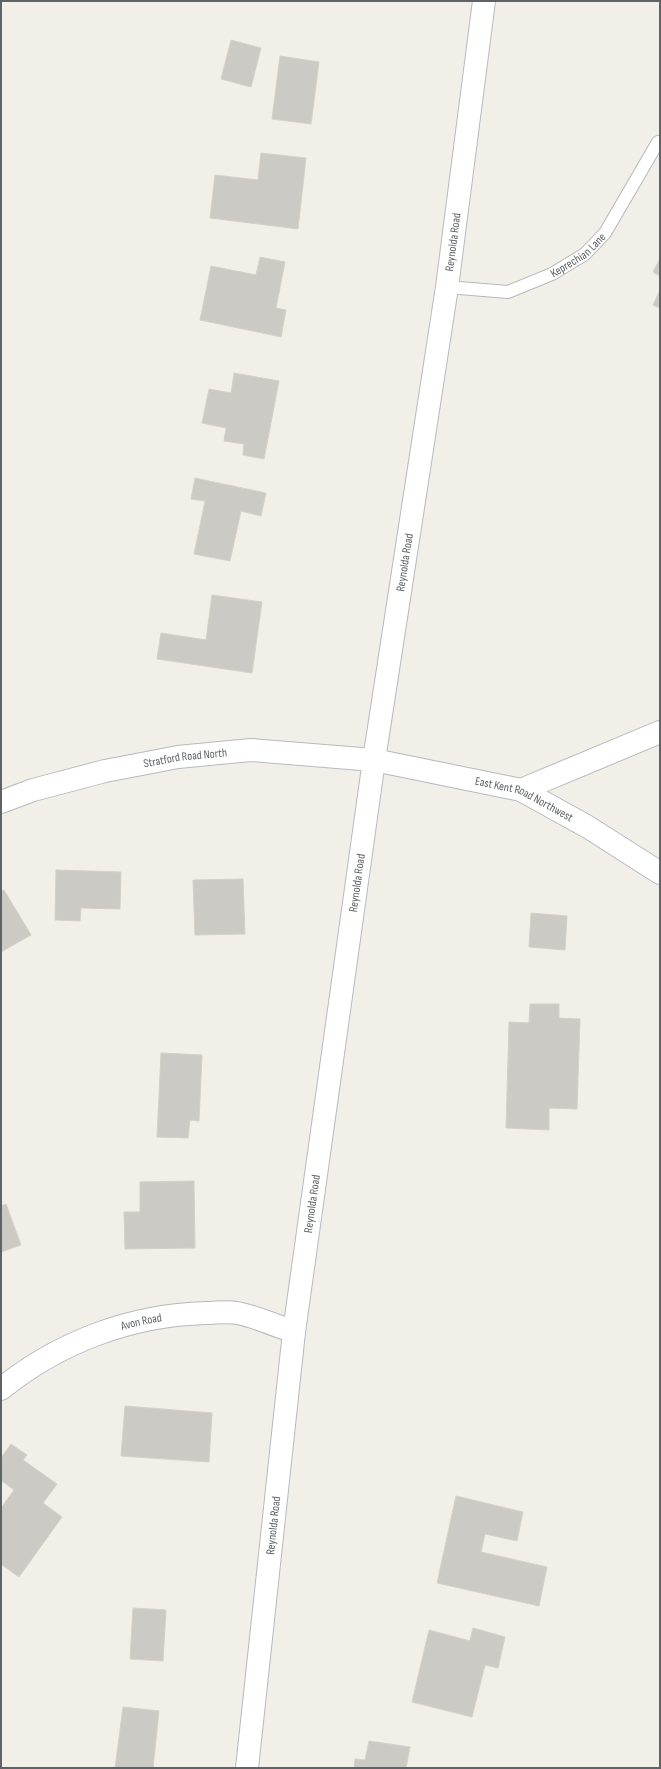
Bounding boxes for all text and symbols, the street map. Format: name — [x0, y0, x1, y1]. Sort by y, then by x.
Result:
street label: Reynolda Road — [442, 212, 465, 272]
street label: Keprechian Lane — [548, 230, 609, 281]
street label: Reynolda Road — [393, 532, 417, 593]
street label: Stratford Road North — [142, 745, 228, 771]
street label: East Kent Road Northwest — [474, 774, 576, 825]
street label: Reynolda Road — [346, 853, 369, 913]
street label: Reynolda Road — [301, 1174, 324, 1234]
street label: Avon Road — [118, 1310, 163, 1334]
street label: Reynolda Road — [263, 1495, 284, 1555]

